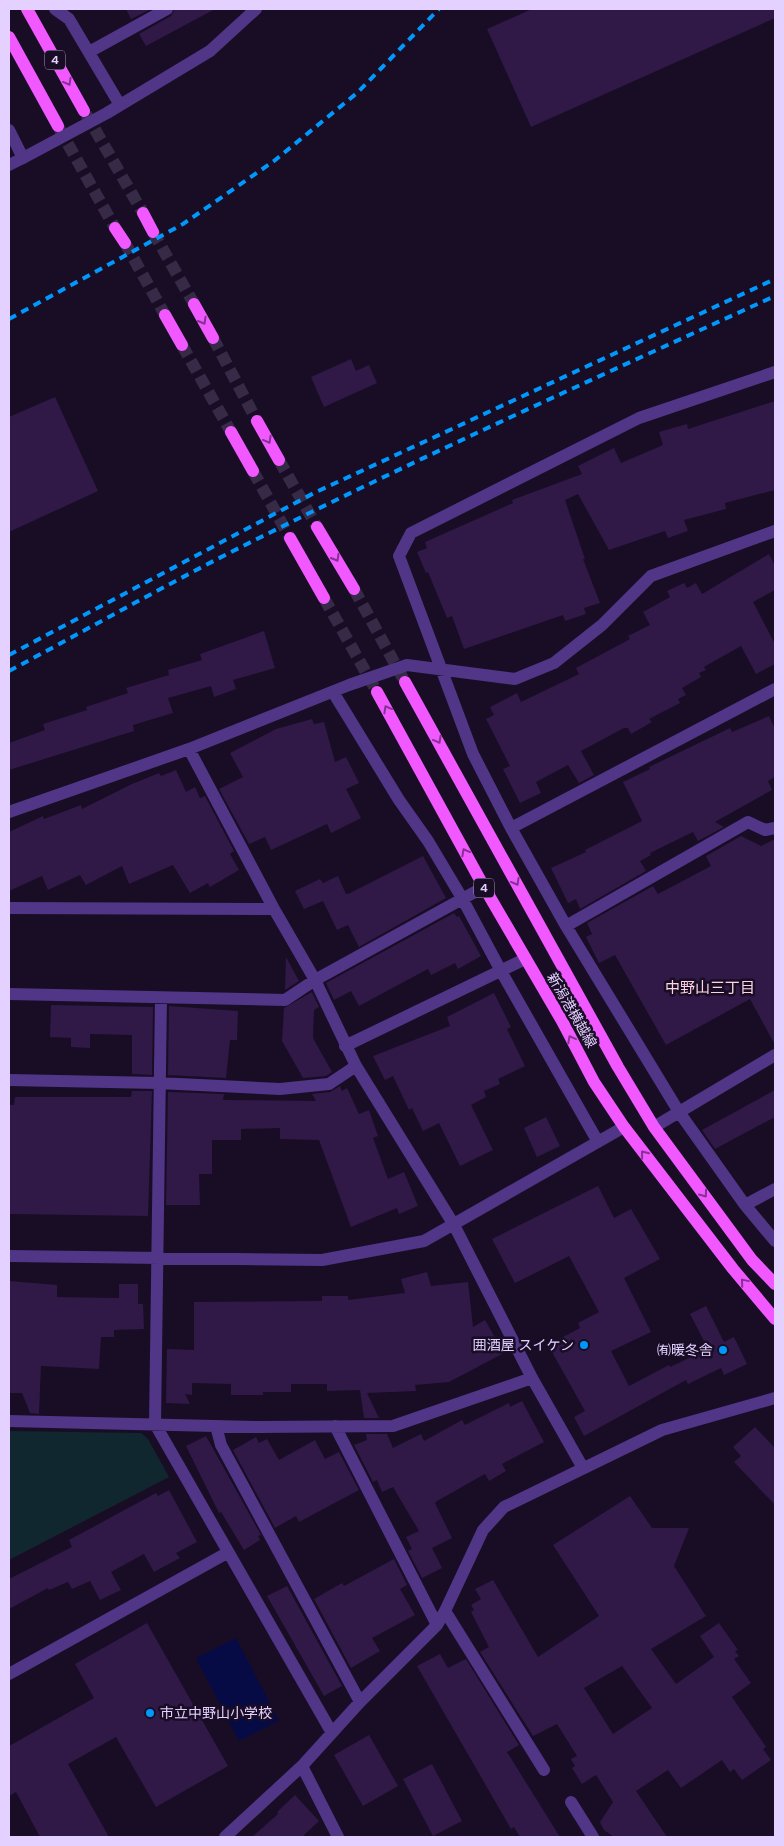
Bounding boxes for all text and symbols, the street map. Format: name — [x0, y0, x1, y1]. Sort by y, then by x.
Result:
road number: 4 — [45, 50, 65, 70]
one-way arrow — [61, 76, 71, 85]
one-way arrow — [197, 315, 207, 324]
one-way arrow — [262, 435, 272, 444]
one-way arrow — [329, 552, 339, 561]
one-way arrow — [383, 706, 393, 715]
one-way arrow — [431, 735, 441, 744]
one-way arrow — [461, 848, 471, 857]
one-way arrow — [510, 877, 520, 886]
road number: 4 — [474, 878, 494, 898]
street label: 新潟港横越線 — [543, 969, 601, 1051]
district label: 中野山三丁目 — [665, 978, 755, 998]
one-way arrow — [567, 1035, 577, 1044]
one-way arrow — [641, 1150, 650, 1159]
one-way arrow — [698, 1188, 707, 1198]
one-way arrow — [741, 1279, 749, 1288]
place label: 囲酒屋 スイケン — [473, 1336, 574, 1354]
marker: 囲酒屋 スイケン — [578, 1339, 590, 1351]
place label: ㈲暖冬舎 — [657, 1341, 713, 1359]
marker: ㈲暖冬舎 — [717, 1344, 729, 1356]
place label: 市立中野山小学校 — [160, 1704, 272, 1722]
marker: 市立中野山小学校 — [144, 1707, 156, 1719]

